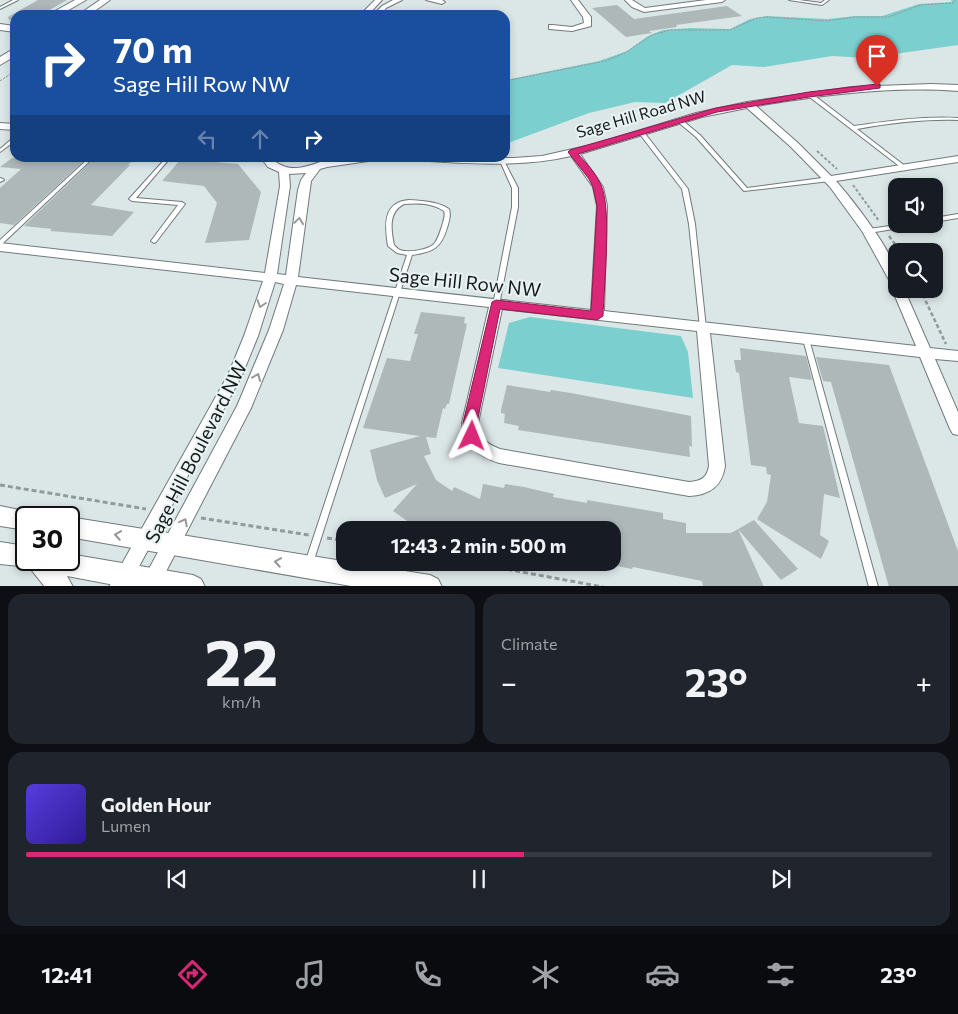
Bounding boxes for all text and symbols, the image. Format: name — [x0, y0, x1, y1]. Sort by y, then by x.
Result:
text: 70 m — [113, 27, 193, 70]
icon: right — [30, 30, 95, 95]
pin — [856, 35, 898, 86]
icon: arrive — [863, 42, 891, 70]
text: Sage Hill Row NW — [113, 70, 290, 97]
street label: Sage Hill Road NW — [574, 86, 708, 141]
icon: left — [193, 125, 221, 153]
icon: ahead — [246, 125, 274, 153]
icon: right — [299, 125, 327, 153]
map controls — [888, 178, 943, 298]
button: sound — [888, 178, 943, 233]
one-way arrow — [293, 217, 304, 225]
button: search — [888, 243, 943, 298]
street label: Sage Hill Row NW — [388, 262, 542, 301]
one-way arrow — [257, 299, 267, 307]
street label: Sage Hill Boulevard NW — [140, 357, 251, 547]
one-way arrow — [251, 373, 262, 382]
position arrow — [445, 409, 497, 461]
speed limit sign: 30 — [15, 506, 80, 571]
one-way arrow — [178, 518, 188, 527]
one-way arrow — [113, 531, 122, 541]
text: 12:43 · 2 min · 500 m — [391, 534, 566, 557]
one-way arrow — [274, 557, 282, 567]
text: 22 — [205, 620, 278, 699]
text: Climate — [501, 634, 557, 653]
text: 23° — [685, 658, 748, 705]
text: − — [501, 665, 517, 699]
text: + — [916, 665, 932, 699]
text: km/h — [222, 692, 261, 711]
text: Golden Hour — [101, 793, 211, 816]
text: Lumen — [101, 816, 151, 835]
icon: previous — [163, 865, 191, 893]
icon: pause — [465, 865, 493, 893]
icon: next — [767, 865, 795, 893]
icon: directions — [175, 957, 210, 992]
icon: music — [293, 957, 328, 992]
icon: phone — [410, 957, 445, 992]
icon: climate — [528, 957, 563, 992]
icon: car — [645, 957, 680, 992]
icon: filters — [763, 957, 798, 992]
text: 12:41 — [41, 961, 92, 988]
text: 23° — [880, 961, 917, 988]

